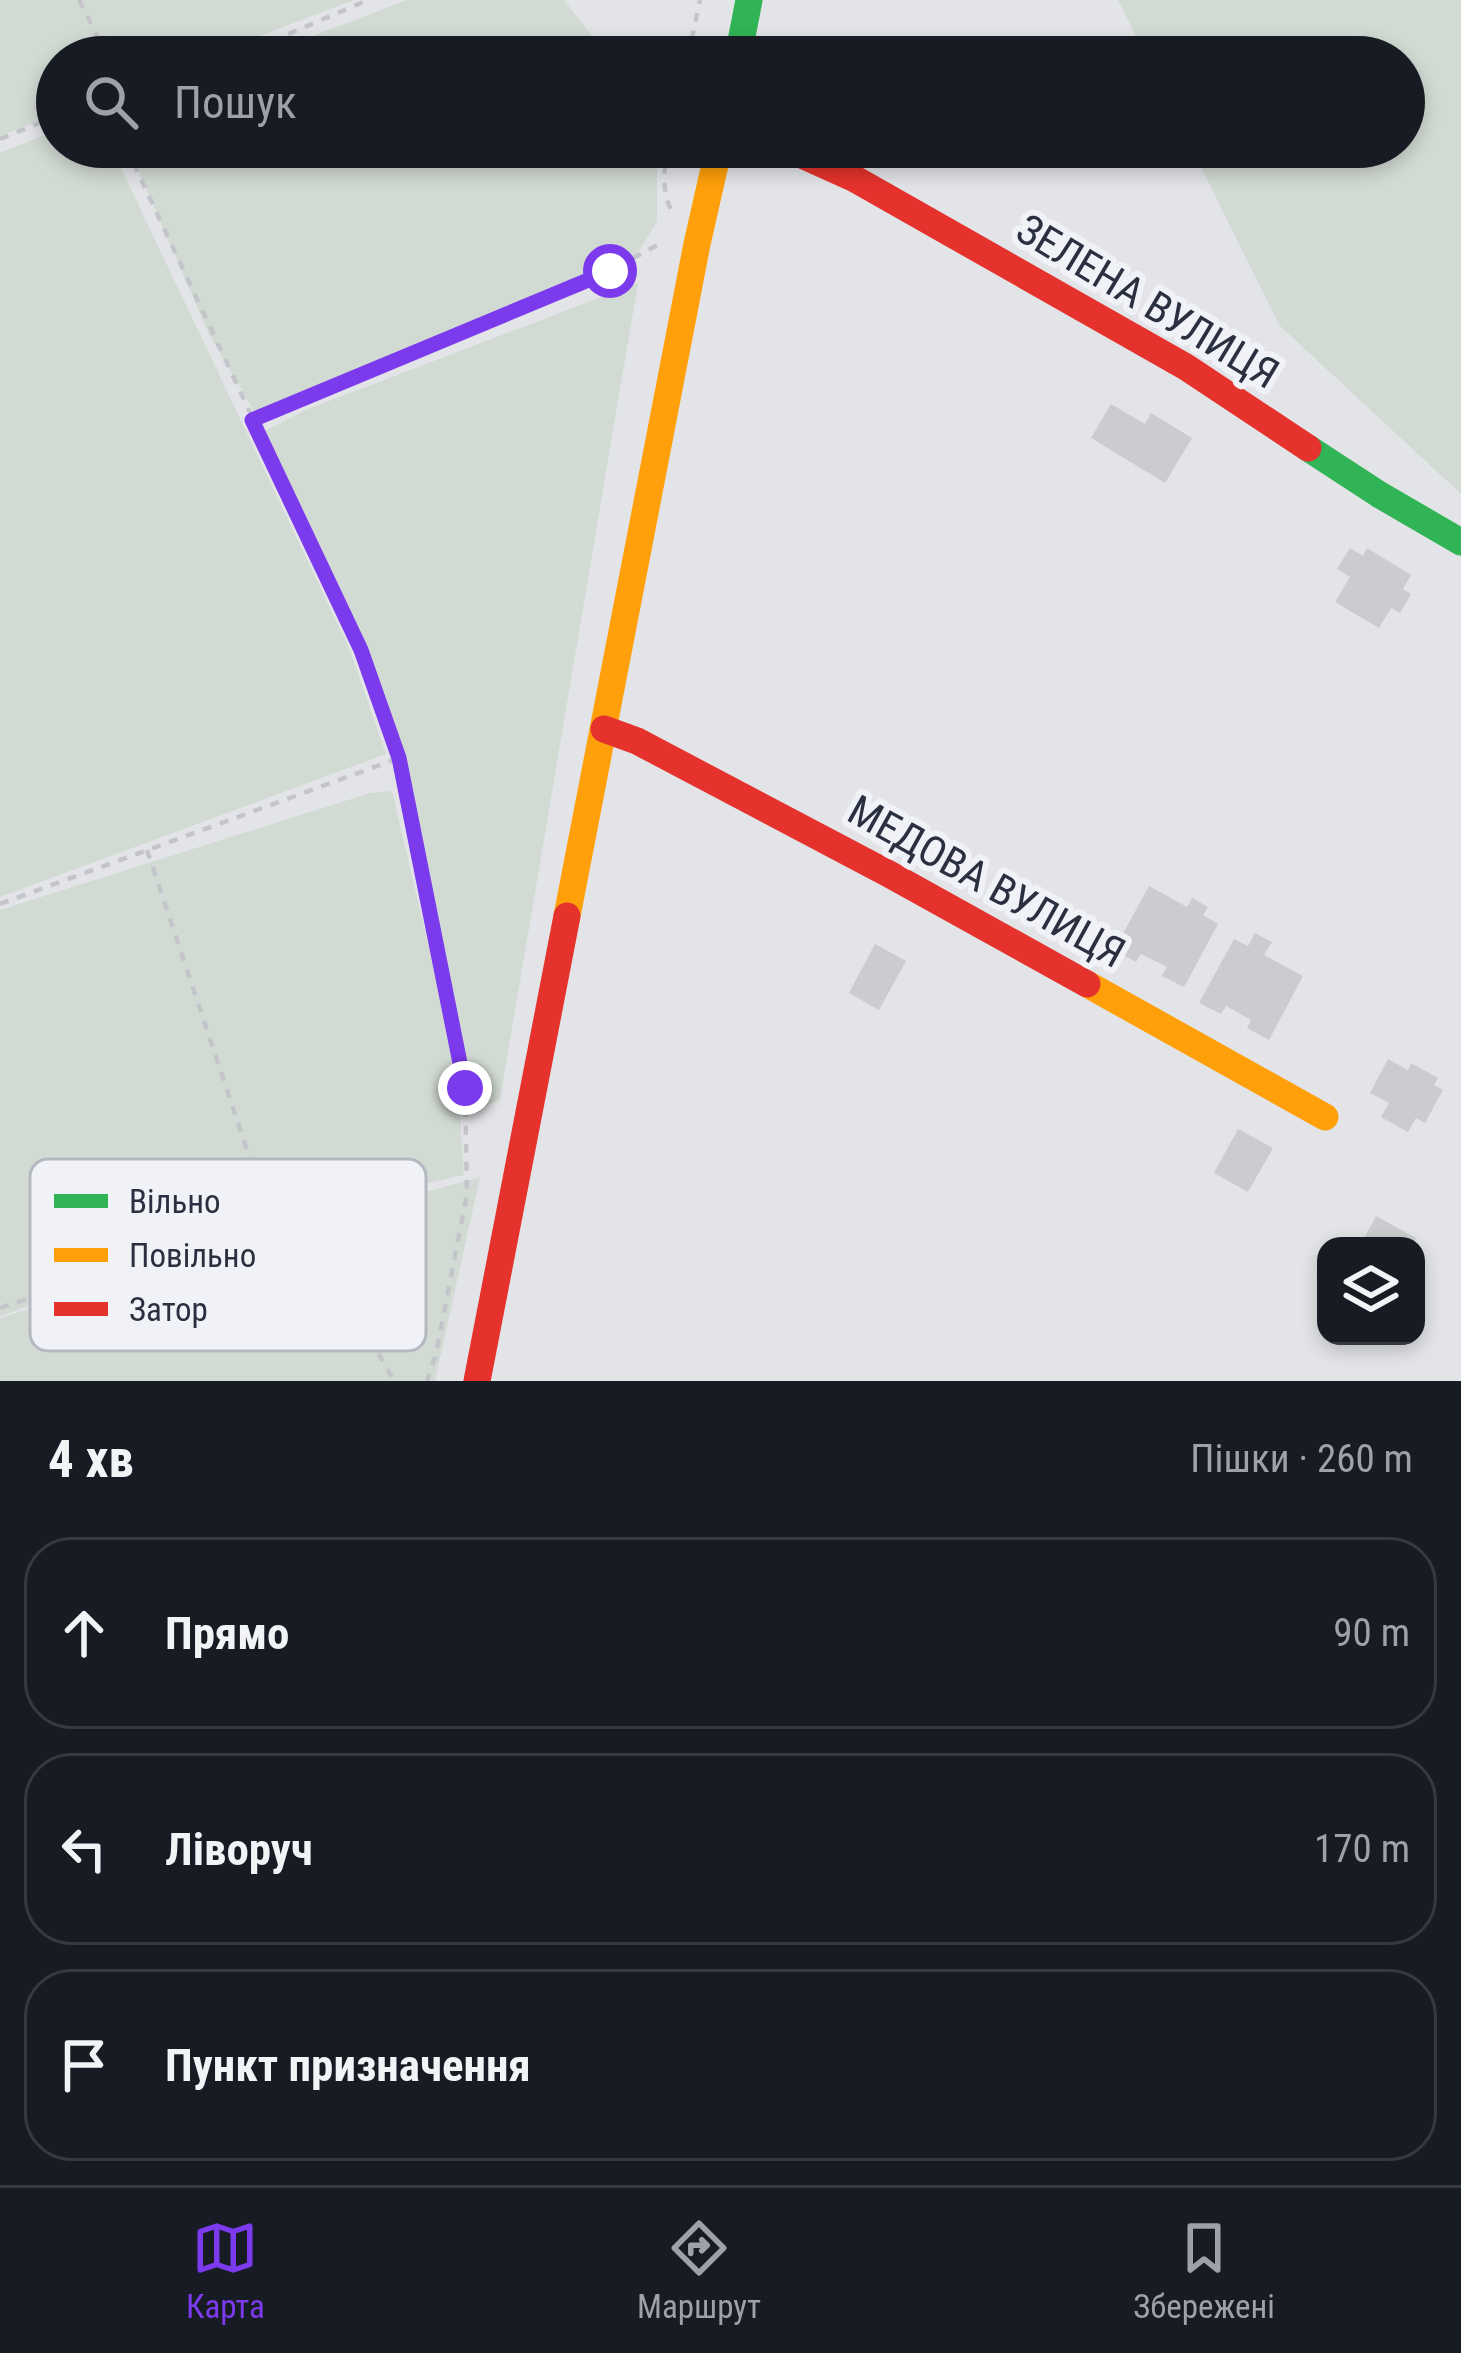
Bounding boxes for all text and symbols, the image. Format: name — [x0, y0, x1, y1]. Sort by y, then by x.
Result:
search box — [36, 36, 1425, 168]
icon: search — [78, 69, 144, 135]
text: Пошук — [174, 76, 297, 129]
street label: ЗЕЛЕНА ВУЛИЦЯ — [1008, 204, 1287, 399]
route start — [583, 244, 637, 298]
street label: МЕДОВА ВУЛИЦЯ — [840, 785, 1134, 978]
route end — [438, 1061, 492, 1115]
legend — [30, 1159, 426, 1351]
text: Вільно — [129, 1182, 221, 1221]
text: Повільно — [129, 1236, 256, 1275]
map controls — [1317, 1237, 1425, 1345]
button: layers — [1317, 1237, 1425, 1345]
text: Затор — [129, 1290, 208, 1329]
text: 4 хв — [48, 1430, 134, 1489]
text: Пішки · 260 m — [1190, 1436, 1413, 1482]
icon: ahead — [51, 1600, 117, 1666]
text: Прямо — [165, 1607, 289, 1660]
text: 90 m — [1333, 1610, 1410, 1656]
icon: left — [51, 1816, 117, 1882]
text: Ліворуч — [165, 1823, 313, 1876]
text: 170 m — [1314, 1826, 1410, 1872]
icon: arrive — [51, 2032, 117, 2098]
text: Пункт призначення — [165, 2039, 531, 2092]
tab: Карта — [186, 2215, 265, 2326]
tab: Маршрут — [637, 2215, 761, 2326]
tab: Збережені — [1133, 2215, 1275, 2326]

